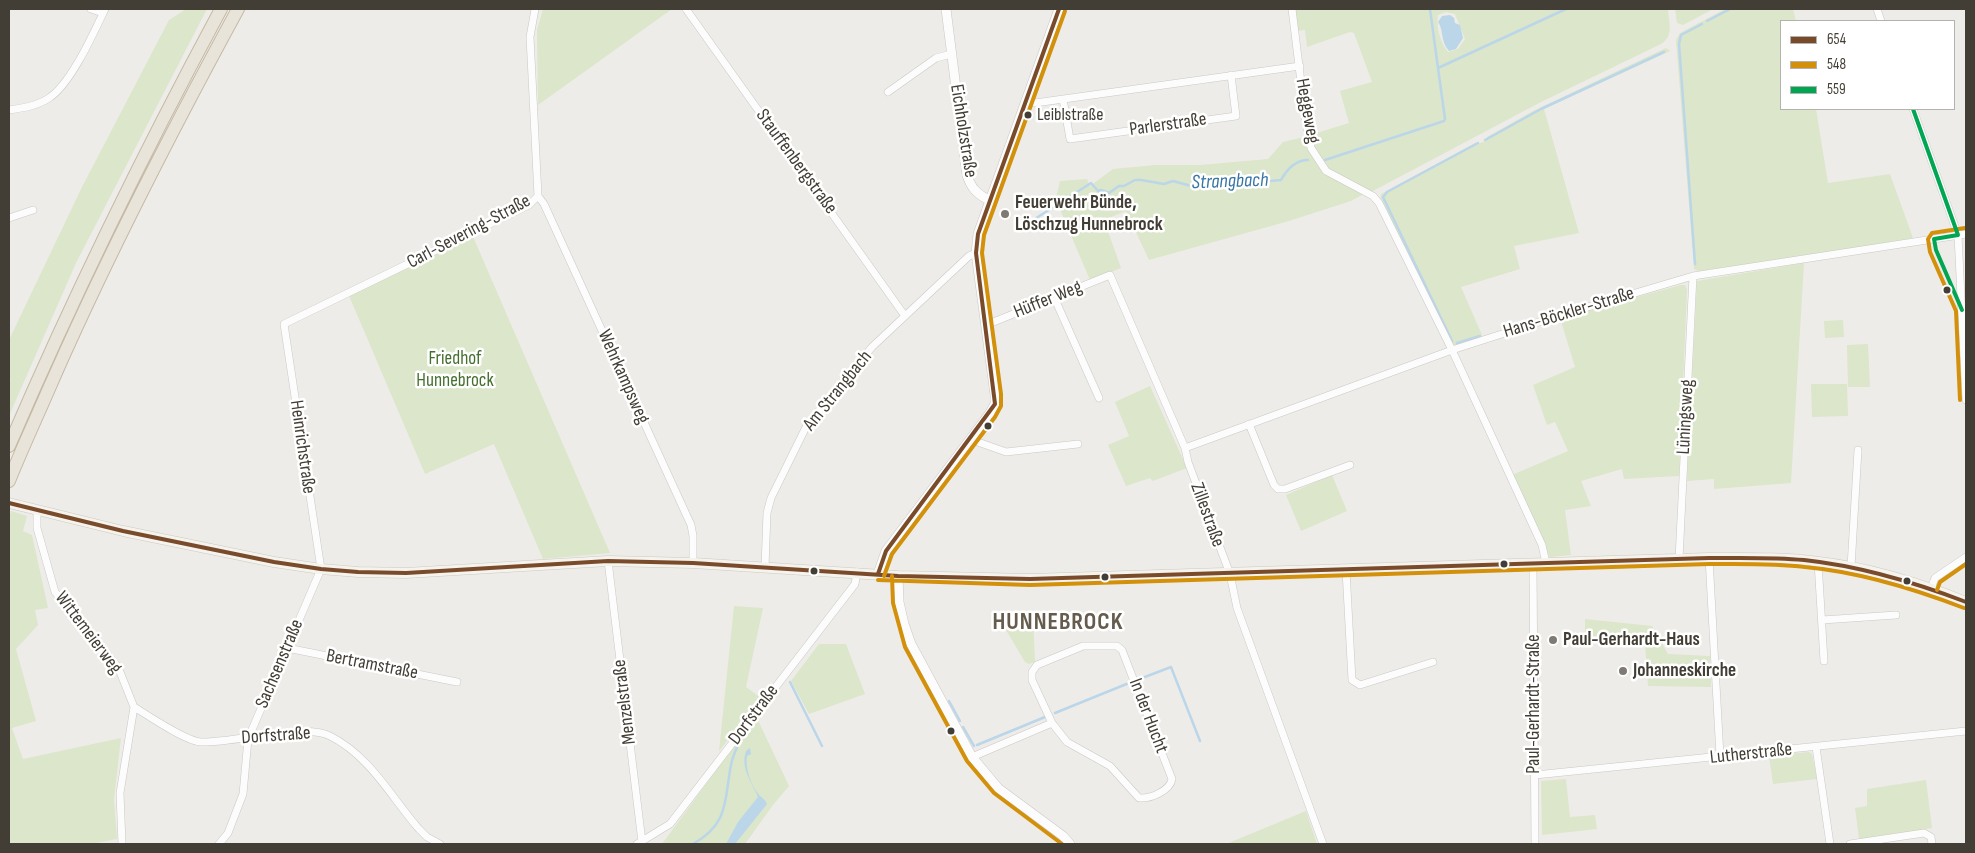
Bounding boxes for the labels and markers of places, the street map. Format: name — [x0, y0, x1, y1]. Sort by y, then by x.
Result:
place label: Leiblstraße — [1037, 104, 1103, 126]
marker: Leiblstraße — [1023, 110, 1033, 120]
place label: Feuerwehr Bünde, Löschzug Hunnebrock — [1015, 192, 1163, 236]
marker: Feuerwehr Bünde, Löschzug Hunnebrock — [999, 208, 1011, 220]
unlabelled marker — [1942, 285, 1952, 295]
unlabelled marker — [983, 421, 993, 431]
unlabelled marker — [1499, 559, 1509, 569]
unlabelled marker — [809, 566, 819, 576]
unlabelled marker — [1100, 572, 1110, 582]
unlabelled marker — [1902, 576, 1912, 586]
place label: Paul-Gerhardt-Haus — [1563, 629, 1700, 651]
marker: Paul-Gerhardt-Haus — [1547, 634, 1559, 646]
place label: Johanneskirche — [1633, 660, 1736, 682]
marker: Johanneskirche — [1617, 665, 1629, 677]
unlabelled marker — [946, 726, 956, 736]

